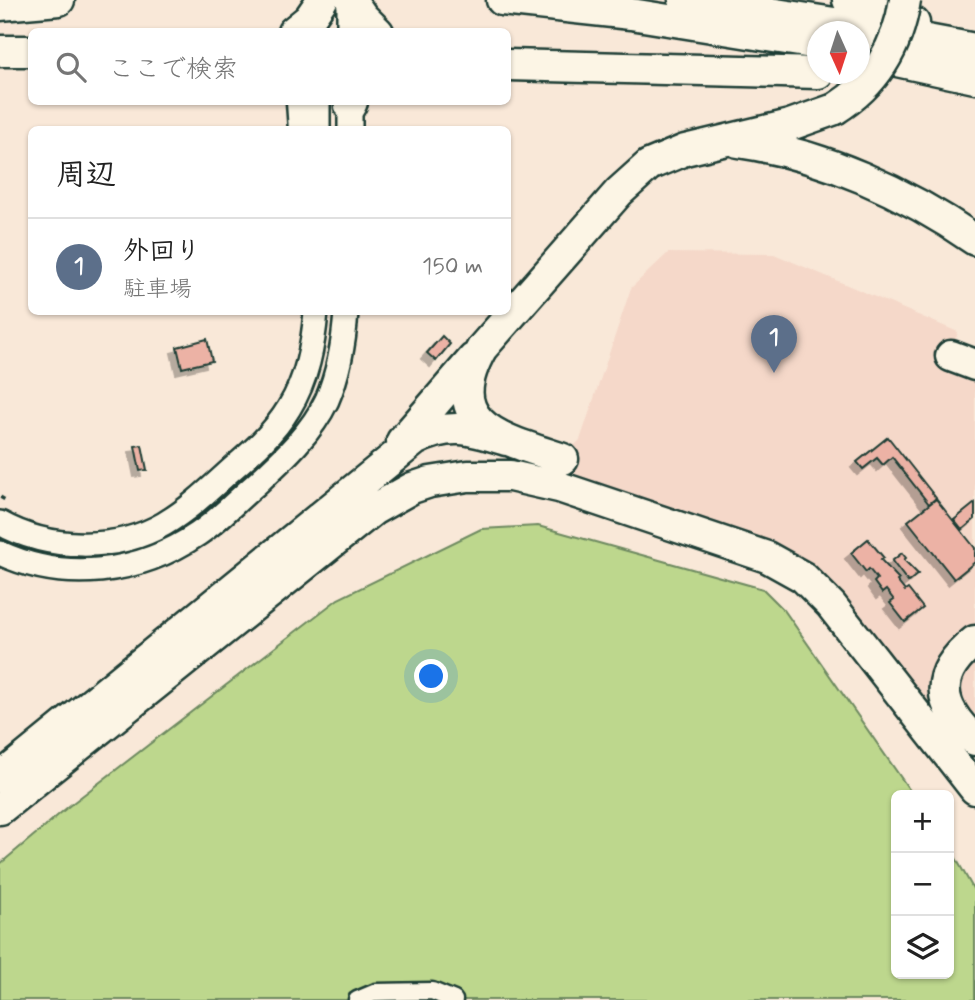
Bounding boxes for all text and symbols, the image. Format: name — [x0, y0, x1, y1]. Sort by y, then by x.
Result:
north arrow — [807, 21, 870, 84]
search box — [28, 28, 511, 105]
icon: search — [52, 48, 90, 86]
text: ここで検索 — [108, 53, 238, 87]
text: 周辺 — [56, 156, 116, 195]
text: 外回り — [123, 235, 201, 269]
text: 1 — [74, 252, 84, 282]
text: 150 m — [422, 252, 483, 282]
text: 駐車場 — [123, 275, 192, 305]
pin: 1 — [751, 315, 797, 373]
your location — [414, 659, 448, 693]
map controls — [891, 790, 954, 979]
button: + — [891, 790, 954, 853]
button: − — [891, 853, 954, 916]
button: layers — [891, 916, 954, 979]

